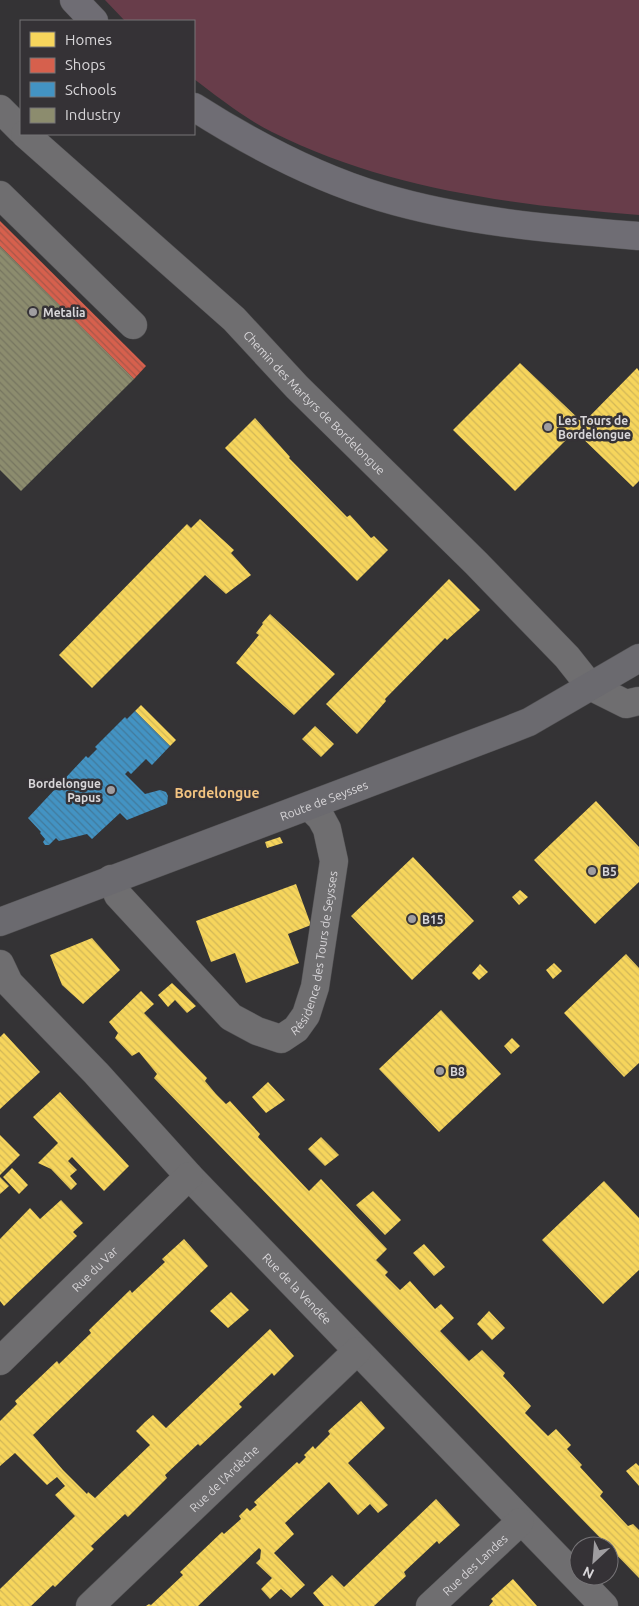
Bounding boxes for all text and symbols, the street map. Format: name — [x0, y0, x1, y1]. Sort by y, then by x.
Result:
legend — [20, 20, 195, 135]
text: Homes — [65, 31, 112, 48]
text: Shops — [65, 56, 106, 73]
text: Schools — [65, 81, 116, 98]
text: Industry — [65, 106, 120, 123]
marker: Metalia — [27, 306, 39, 318]
place label: Metalia — [43, 306, 86, 319]
street label: Chemin des Martyrs de Bordelongue — [241, 328, 388, 477]
place label: Les Tours de Bordelongue — [558, 414, 631, 441]
marker: Les Tours de Bordelongue — [542, 421, 554, 433]
place label: Bordelongue Papus — [28, 777, 101, 804]
street label: Route de Seysses — [278, 777, 369, 822]
marker: Bordelongue Papus — [105, 784, 117, 796]
district label: Bordelongue — [174, 785, 260, 801]
marker: B5 — [586, 865, 598, 877]
place label: B5 — [602, 865, 617, 878]
street label: Résidence des Tours de Seysses — [288, 870, 339, 1037]
marker: B15 — [406, 913, 418, 925]
place label: B15 — [422, 913, 444, 926]
marker: B8 — [434, 1065, 446, 1077]
place label: B8 — [450, 1065, 465, 1078]
street label: Rue du Var — [69, 1243, 120, 1294]
street label: Rue de la Vendée — [260, 1250, 334, 1326]
street label: Rue de l'Ardèche — [187, 1442, 261, 1514]
street label: Rue des Landes — [440, 1531, 510, 1598]
north arrow — [569, 1536, 619, 1586]
text: N — [580, 1563, 597, 1582]

